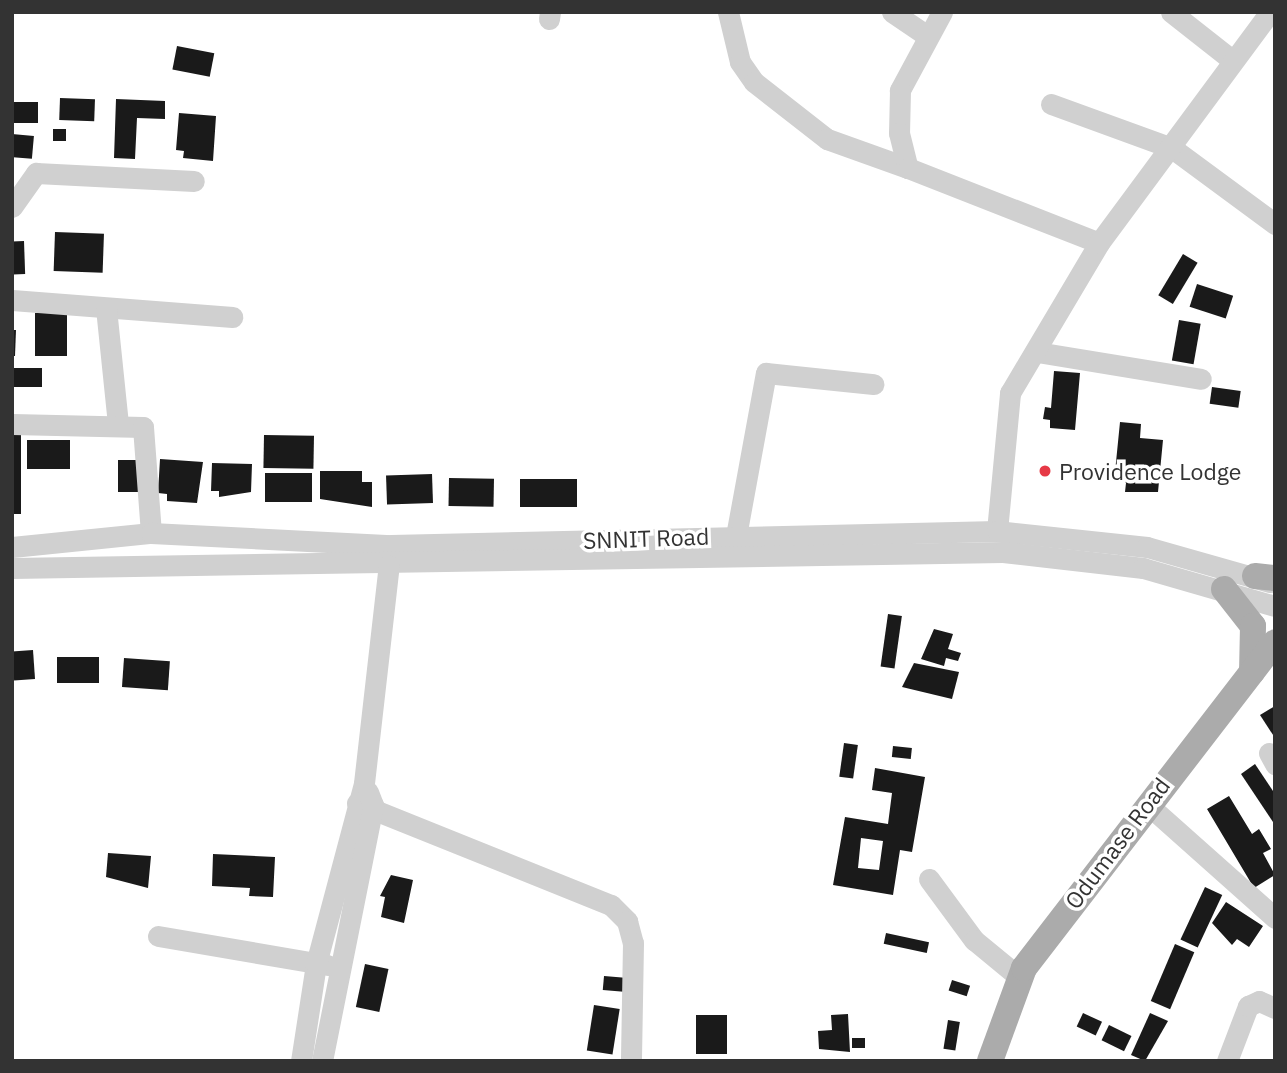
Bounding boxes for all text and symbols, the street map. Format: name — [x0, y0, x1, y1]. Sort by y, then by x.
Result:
place label: Providence Lodge — [1059, 457, 1241, 485]
marker: Providence Lodge — [1037, 463, 1053, 479]
street label: SNNIT Road — [582, 522, 710, 554]
street label: Odumase Road — [1059, 772, 1175, 914]

